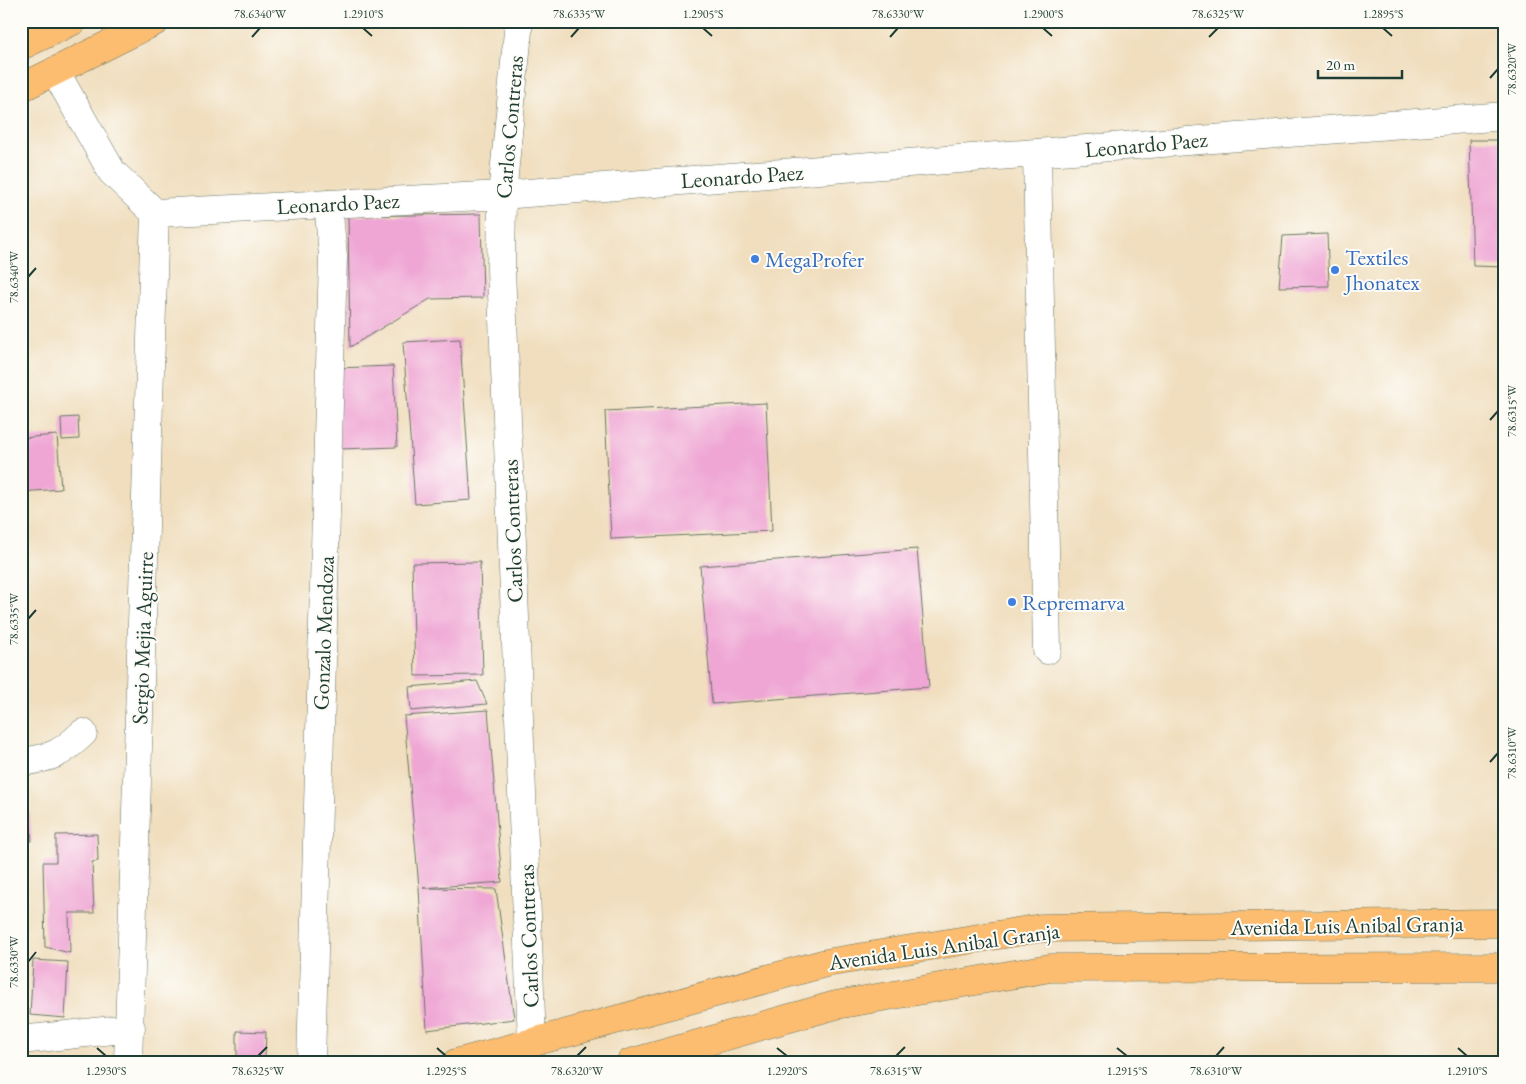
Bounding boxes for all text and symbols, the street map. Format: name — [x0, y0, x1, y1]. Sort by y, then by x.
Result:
text: 78.6340°W — [234, 6, 287, 22]
text: 1.2910°S — [343, 6, 384, 22]
text: 78.6335°W — [553, 6, 606, 22]
text: 1.2905°S — [683, 6, 724, 22]
text: 78.6330°W — [872, 6, 925, 22]
text: 1.2900°S — [1023, 6, 1064, 22]
text: 78.6325°W — [1192, 6, 1245, 22]
text: 1.2895°S — [1363, 6, 1404, 22]
text: 78.6320°W — [1504, 42, 1520, 95]
scale bar — [1318, 48, 1402, 80]
street label: Carlos Contreras — [489, 54, 530, 200]
text: 20 m — [1326, 55, 1355, 74]
street label: Leonardo Paez — [1084, 125, 1209, 164]
street label: Leonardo Paez — [680, 158, 805, 195]
street label: Leonardo Paez — [276, 186, 401, 221]
place label: Textiles Jhonatex — [1343, 243, 1420, 297]
place label: MegaProfer — [765, 245, 865, 274]
text: 78.6340°W — [6, 250, 22, 303]
marker: MegaProfer — [749, 253, 761, 265]
marker: Textiles Jhonatex — [1329, 264, 1341, 276]
text: 78.6315°W — [1504, 384, 1520, 437]
street label: Carlos Contreras — [496, 459, 529, 603]
street label: Sergio Mejia Aguirre — [125, 551, 160, 725]
street label: Gonzalo Mendoza — [306, 555, 341, 711]
place label: Repremarva — [1022, 588, 1125, 617]
text: 78.6335°W — [6, 592, 22, 645]
marker: Repremarva — [1006, 596, 1018, 608]
text: 78.6310°W — [1504, 726, 1520, 779]
street label: Carlos Contreras — [512, 864, 545, 1008]
street label: Avenida Luis Anibal Granja — [1229, 909, 1464, 942]
street label: Avenida Luis Anibal Granja — [826, 916, 1062, 977]
text: 78.6330°W — [6, 935, 22, 988]
text: 1.2930°S — [86, 1063, 127, 1079]
text: 78.6325°W — [232, 1063, 285, 1079]
text: 1.2925°S — [426, 1063, 467, 1079]
text: 78.6320°W — [551, 1063, 604, 1079]
text: 1.2920°S — [767, 1063, 808, 1079]
text: 78.6315°W — [870, 1063, 923, 1079]
text: 1.2915°S — [1107, 1063, 1148, 1079]
text: 78.6310°W — [1190, 1063, 1243, 1079]
text: 1.2910°S — [1447, 1063, 1488, 1079]

